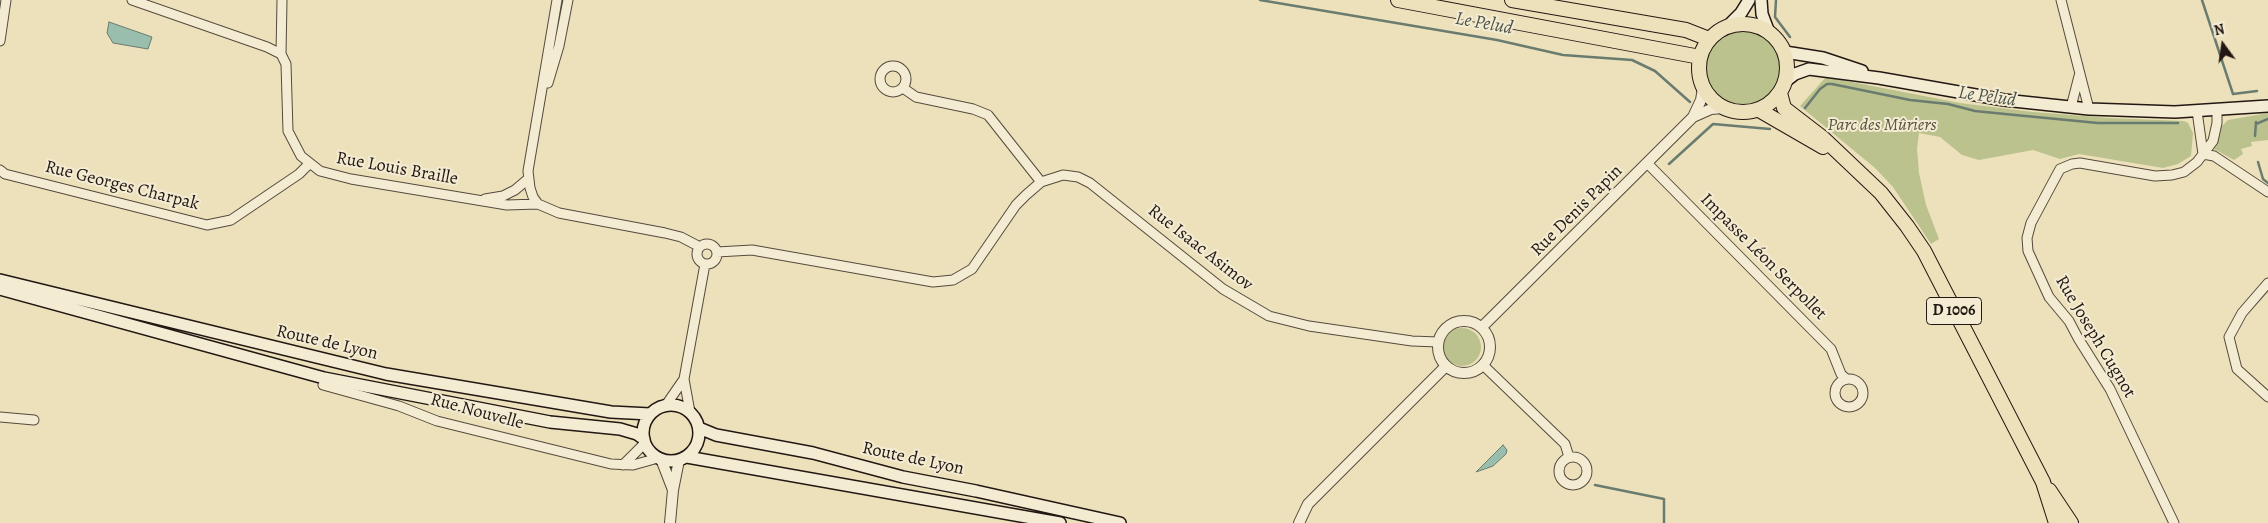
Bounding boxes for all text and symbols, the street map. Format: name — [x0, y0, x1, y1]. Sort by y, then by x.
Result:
water label: Le Pelud — [1453, 8, 1515, 40]
north arrow — [2198, 20, 2248, 70]
text: N — [2212, 20, 2226, 40]
water label: Le Pelud — [1957, 82, 2017, 112]
park label: Parc des Mûriers — [1827, 115, 1937, 137]
street label: Rue Louis Braille — [334, 148, 460, 190]
street label: Rue Georges Charpak — [43, 156, 201, 216]
street label: Rue Denis Papin — [1527, 161, 1627, 261]
street label: Impasse Léon Serpollet — [1695, 189, 1831, 325]
street label: Rue Isaac Asimov — [1143, 200, 1257, 296]
street label: Rue Joseph Cugnot — [2050, 272, 2140, 402]
road number: D 1006 — [1926, 298, 1982, 324]
street label: Route de Lyon — [274, 321, 380, 365]
street label: Rue Nouvelle — [428, 389, 526, 435]
street label: Route de Lyon — [860, 438, 966, 480]

